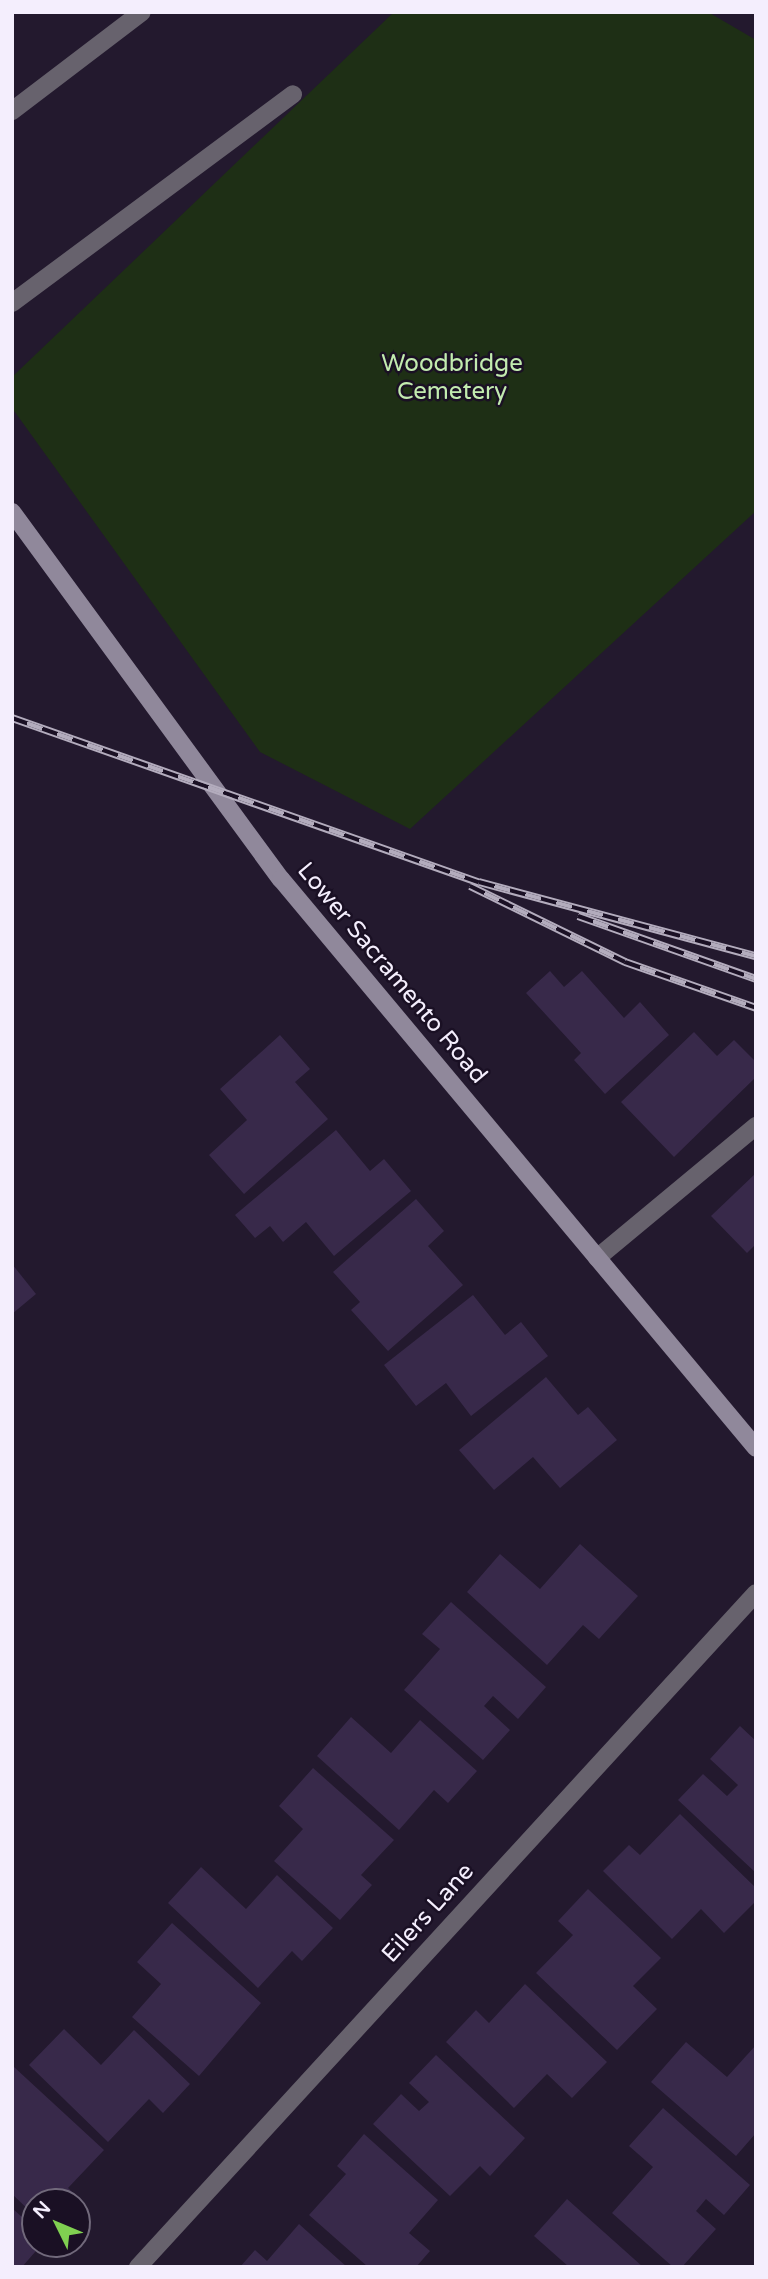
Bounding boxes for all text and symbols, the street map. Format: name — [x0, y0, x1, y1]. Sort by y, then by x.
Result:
park label: Woodbridge Cemetery — [381, 350, 523, 406]
street label: Lower Sacramento Road — [291, 857, 493, 1089]
street label: Eilers Lane — [376, 1858, 480, 1968]
north arrow — [21, 2188, 91, 2258]
text: N — [29, 2197, 55, 2223]

